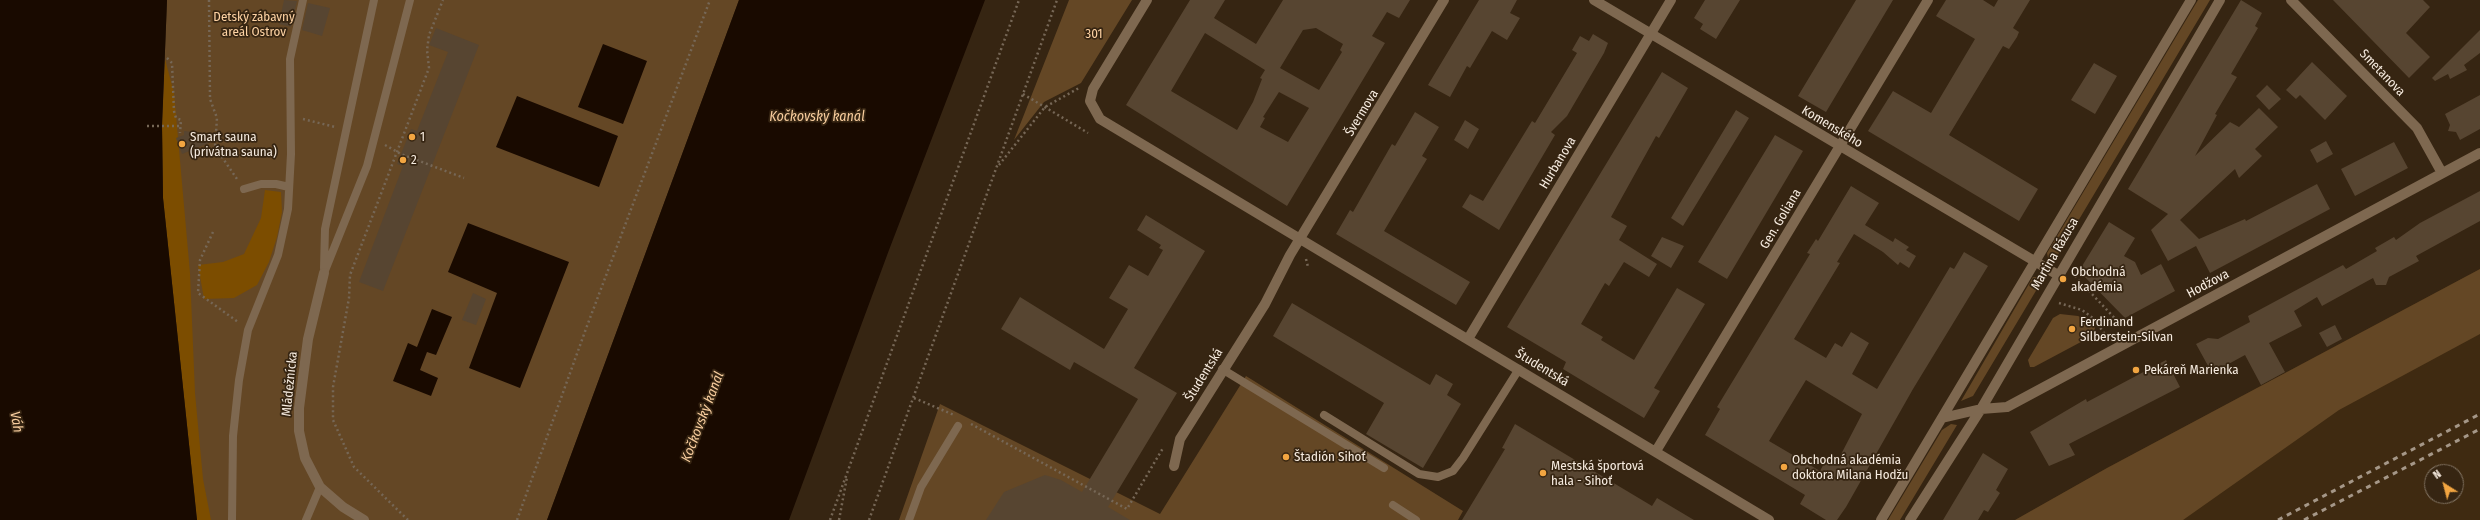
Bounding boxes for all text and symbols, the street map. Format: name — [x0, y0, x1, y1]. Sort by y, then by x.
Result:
park label: Detský zábavný areál Ostrov — [213, 9, 295, 40]
park label: 301 — [1085, 26, 1103, 42]
street label: Smetanova — [2356, 46, 2408, 100]
street label: Švermova — [1342, 87, 1382, 139]
street label: Komenského — [1799, 103, 1865, 151]
water label: Kočkovský kanál — [769, 109, 865, 125]
place label: Smart sauna (privátna sauna) — [190, 129, 277, 160]
place label: 1 — [420, 129, 425, 145]
marker: 1 — [407, 132, 417, 142]
street label: Hurbanova — [1536, 134, 1580, 192]
marker: Smart sauna (privátna sauna) — [177, 139, 187, 149]
place label: 2 — [411, 152, 417, 168]
marker: 2 — [398, 155, 408, 165]
street label: Gen. Goliana — [1757, 186, 1805, 252]
street label: Martina Rázusa — [2028, 215, 2082, 293]
place label: Obchodná akadémia — [2071, 264, 2126, 295]
street label: Hodžova — [2184, 266, 2232, 302]
marker: Obchodná akadémia — [2058, 274, 2068, 284]
place label: Ferdinand Silberstein-Silvan — [2080, 314, 2173, 345]
marker: Ferdinand Silberstein-Silvan — [2067, 324, 2077, 334]
street label: Študentská — [1182, 346, 1226, 404]
street label: Študentská — [1512, 346, 1572, 390]
street label: Mládežnícka — [279, 351, 301, 417]
place label: Pekáreň Marienka — [2144, 362, 2238, 378]
marker: Pekáreň Marienka — [2131, 365, 2141, 375]
water label: Kočkovský kanál — [678, 369, 728, 465]
water label: Váh — [6, 410, 26, 434]
place label: Štadión Sihoť — [1294, 449, 1366, 465]
marker: Štadión Sihoť — [1281, 452, 1291, 462]
place label: Obchodná akadémia doktora Milana Hodžu — [1792, 452, 1908, 483]
place label: Mestská športová hala - Sihoť — [1551, 458, 1644, 489]
marker: Obchodná akadémia doktora Milana Hodžu — [1779, 462, 1789, 472]
north arrow — [2424, 464, 2464, 504]
text: N — [2431, 467, 2444, 482]
marker: Mestská športová hala - Sihoť — [1538, 468, 1548, 478]

